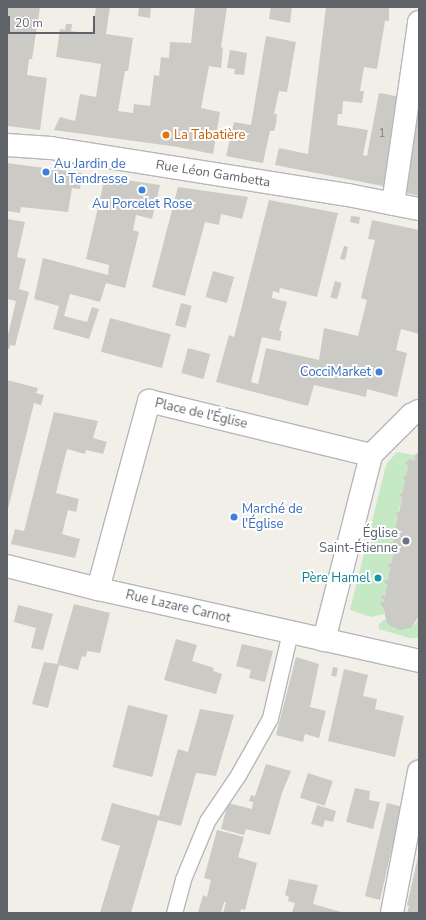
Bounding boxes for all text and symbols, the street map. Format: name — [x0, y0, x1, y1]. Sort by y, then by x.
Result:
scale bar — [10, 8, 97, 34]
text: 20 m — [15, 15, 43, 31]
place label: La Tabatière — [174, 127, 245, 143]
house number: 1 — [379, 127, 385, 141]
marker: La Tabatière — [161, 130, 171, 140]
place label: Au Jardin de la Tendresse — [54, 157, 128, 188]
street label: Rue Léon Gambetta — [155, 157, 271, 191]
marker: Au Jardin de la Tendresse — [41, 167, 51, 177]
marker: Au Porcelet Rose — [137, 185, 147, 195]
place label: Au Porcelet Rose — [92, 196, 192, 212]
place label: CocciMarket — [300, 364, 371, 380]
marker: CocciMarket — [374, 367, 384, 377]
street label: Place de l'Église — [153, 396, 249, 432]
place label: Marché de l'Église — [242, 502, 303, 533]
marker: Marché de l'Église — [229, 512, 239, 522]
place label: Église Saint-Étienne — [319, 526, 398, 557]
marker: Église Saint-Étienne — [401, 536, 411, 546]
place label: Père Hamel — [302, 570, 370, 586]
marker: Père Hamel — [373, 573, 383, 583]
street label: Rue Lazare Carnot — [124, 587, 232, 627]

